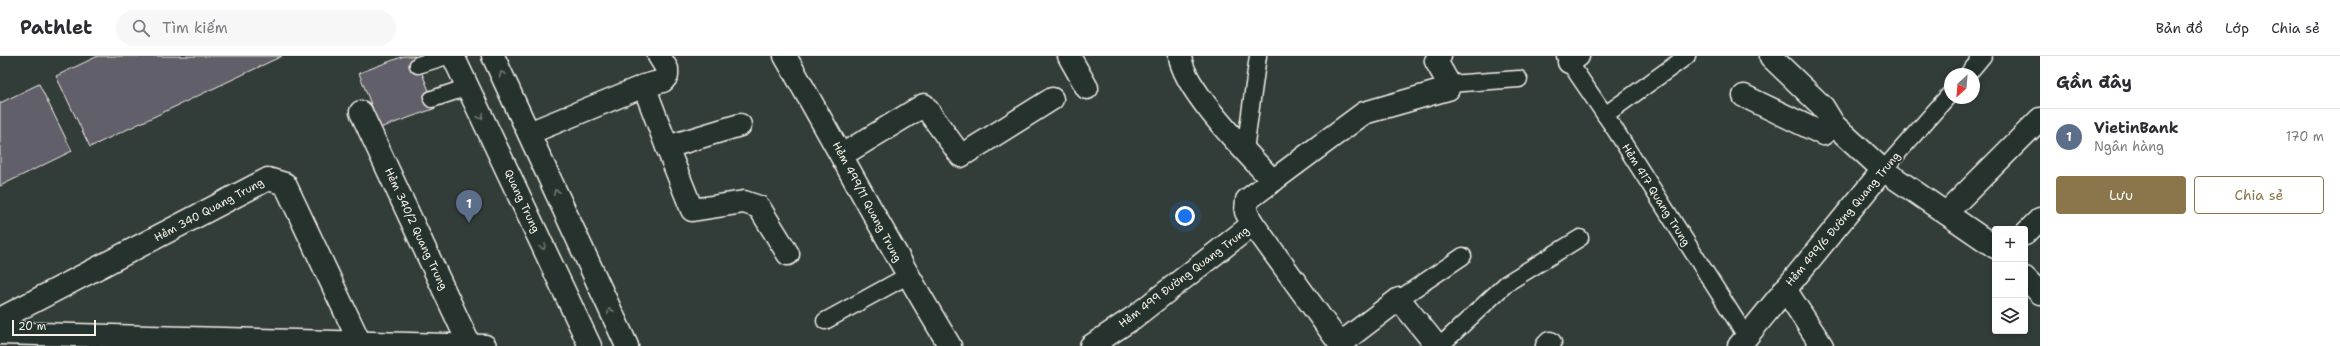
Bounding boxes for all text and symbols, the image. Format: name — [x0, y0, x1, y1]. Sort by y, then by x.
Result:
search box — [116, 10, 396, 46]
text: Pathlet — [20, 15, 92, 40]
icon: search — [130, 17, 152, 39]
text: Tìm kiếm — [162, 18, 228, 38]
text: Bản đồ — [2156, 19, 2203, 37]
text: Lớp — [2225, 19, 2249, 37]
text: Chia sẻ — [2271, 19, 2320, 37]
north arrow — [1944, 68, 1980, 104]
one-way arrow — [499, 71, 507, 79]
text: Gần đây — [2056, 71, 2132, 93]
one-way arrow — [476, 112, 484, 120]
text: VietinBank — [2094, 118, 2179, 138]
text: 1 — [2066, 128, 2072, 145]
text: 170 m — [2286, 128, 2324, 145]
text: Ngân hàng — [2094, 138, 2164, 155]
street label: Hẻm 499/11 Quang Trung — [829, 139, 905, 265]
street label: Hẻm 417 Quang Trung — [1618, 141, 1694, 249]
street label: Hẻm 499/6 Đường Quang Trung — [1782, 148, 1904, 289]
street label: Hẻm 340/2 Quang Trung — [381, 165, 451, 293]
street label: Quang Trung — [501, 167, 543, 235]
street label: Hẻm 340 Quang Trung — [152, 175, 267, 245]
button: Lưu — [2056, 176, 2186, 214]
button: Chia sẻ — [2194, 176, 2324, 214]
one-way arrow — [553, 189, 561, 197]
pin: 1 — [456, 190, 482, 223]
your location — [1175, 206, 1195, 226]
street label: Hẻm 499 Đường Quang Trung — [1116, 223, 1253, 331]
map controls — [1992, 226, 2028, 334]
button: + — [1992, 226, 2028, 262]
one-way arrow — [538, 242, 546, 250]
button: − — [1992, 262, 2028, 298]
button: layers — [1992, 298, 2028, 334]
one-way arrow — [607, 307, 615, 315]
scale bar — [12, 318, 96, 337]
text: 20 m — [18, 319, 46, 334]

